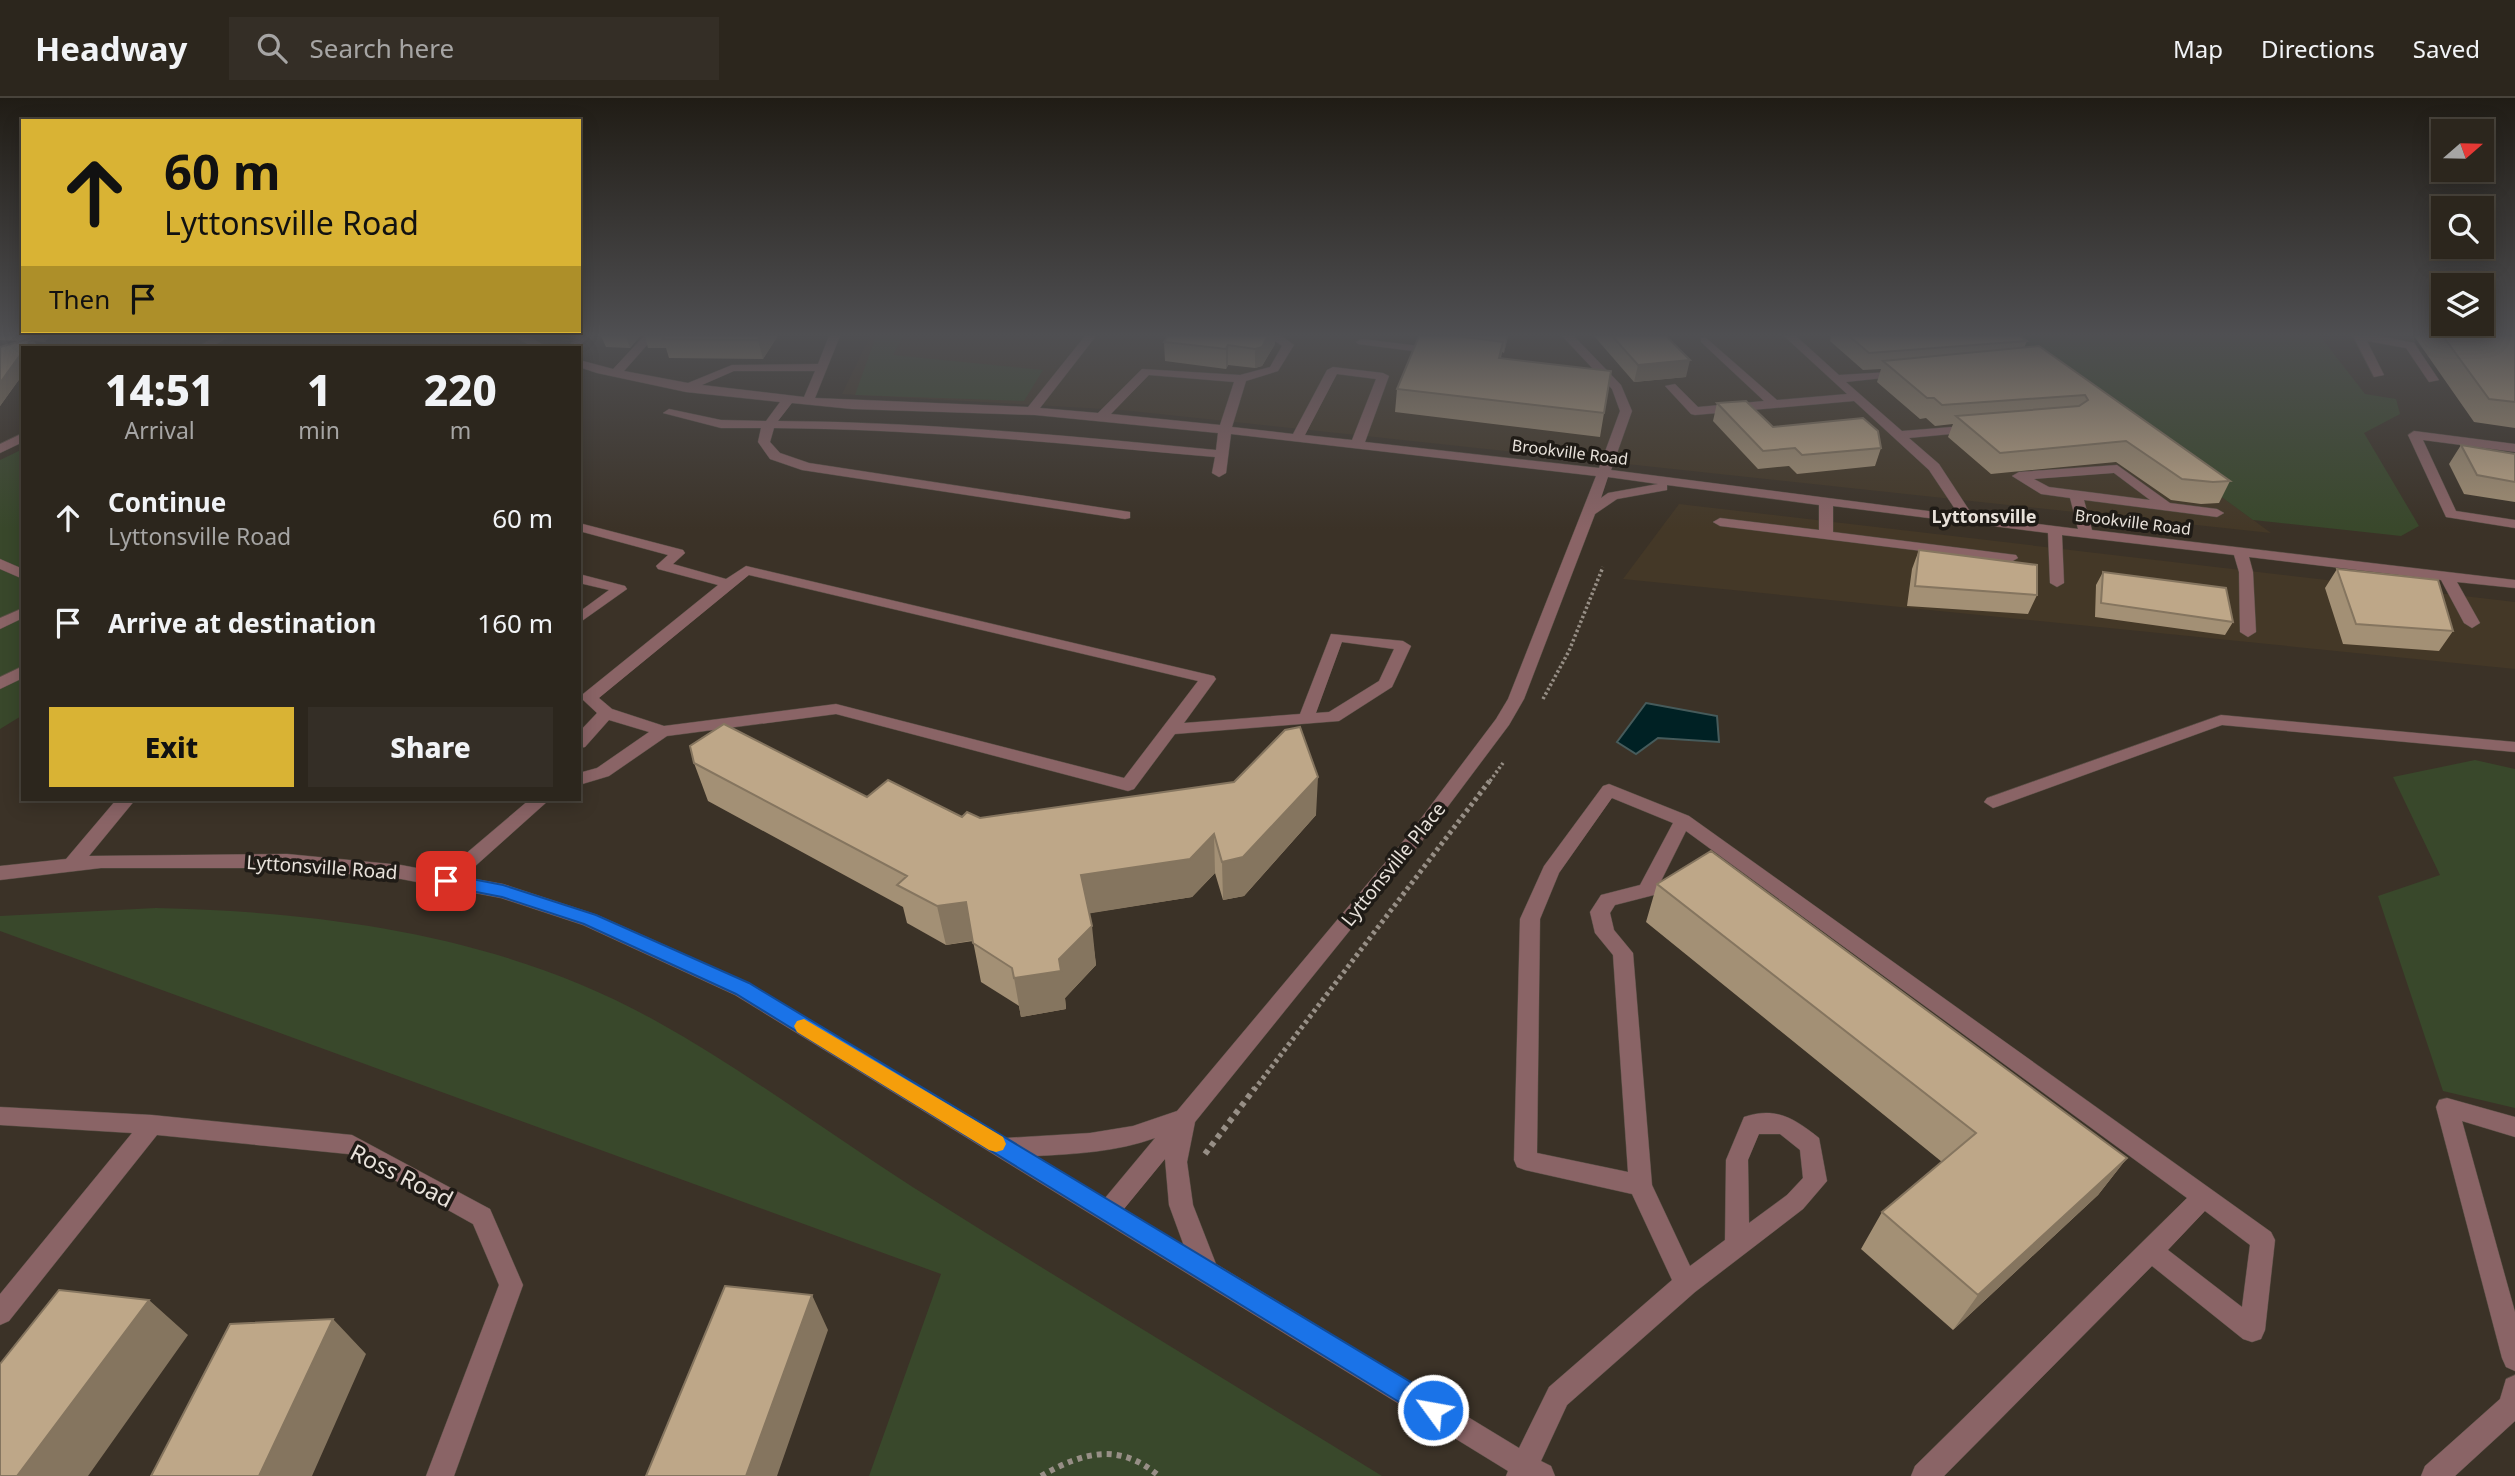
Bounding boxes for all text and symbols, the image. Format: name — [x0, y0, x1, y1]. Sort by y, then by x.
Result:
search box — [229, 17, 719, 80]
text: Headway — [35, 26, 187, 71]
icon: search — [253, 29, 291, 67]
text: Search here — [309, 30, 454, 66]
text: Map — [2173, 32, 2223, 65]
text: Directions — [2261, 32, 2375, 65]
text: Saved — [2413, 32, 2480, 65]
north arrow — [2431, 119, 2494, 182]
map controls — [2431, 119, 2494, 336]
text: 60 m — [164, 138, 281, 204]
icon: ahead — [49, 147, 140, 238]
button: search — [2431, 196, 2494, 259]
text: Lyttonsville Road — [164, 201, 419, 244]
button: layers — [2431, 273, 2494, 336]
icon: arrive — [124, 280, 162, 318]
text: Then — [49, 281, 110, 317]
text: 14:51 — [105, 361, 214, 418]
text: 1 — [307, 361, 331, 418]
text: 220 — [424, 361, 497, 418]
text: Arrival — [125, 414, 195, 446]
text: min — [298, 414, 340, 446]
text: m — [450, 414, 471, 446]
street label: Brookville Road — [1511, 434, 1629, 470]
text: Continue — [108, 484, 226, 520]
icon: ahead — [49, 499, 87, 537]
text: 60 m — [492, 500, 553, 536]
district label: Lyttonsville — [1931, 504, 2037, 528]
street label: Brookville Road — [2074, 504, 2192, 540]
text: Lyttonsville Road — [108, 520, 291, 552]
icon: arrive — [49, 604, 87, 642]
text: Arrive at destination — [108, 605, 377, 641]
text: 160 m — [477, 605, 553, 641]
button: Exit — [49, 707, 294, 787]
button: Share — [308, 707, 553, 787]
street label: Lyttonsville Place — [1335, 797, 1451, 931]
street label: Lyttonsville Road — [246, 849, 398, 885]
pin — [416, 851, 476, 911]
icon: arrive — [427, 862, 465, 900]
street label: Ross Road — [345, 1135, 459, 1215]
position arrow — [1396, 1373, 1470, 1447]

